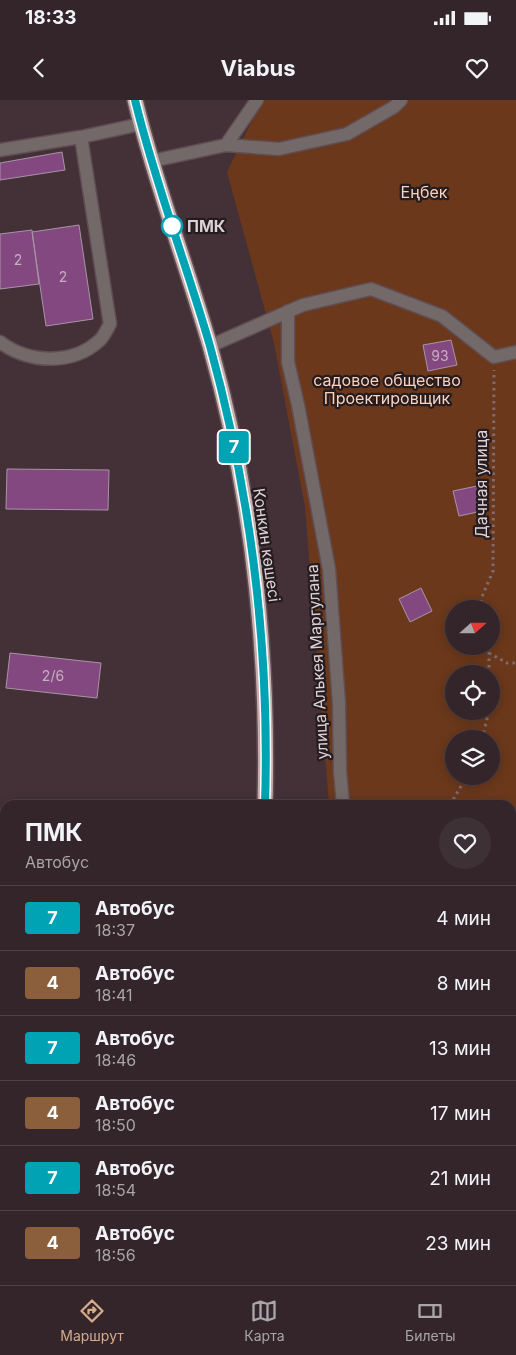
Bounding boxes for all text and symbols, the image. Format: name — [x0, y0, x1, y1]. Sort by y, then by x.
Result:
text: 18:33 — [25, 6, 76, 29]
icon: back — [25, 54, 53, 82]
icon: heart — [463, 54, 491, 82]
text: Viabus — [220, 55, 296, 81]
park label: Еңбек — [401, 182, 448, 202]
marker: ПМК — [161, 215, 183, 237]
place label: ПМК — [187, 216, 226, 236]
house number: 2 — [14, 251, 22, 268]
house number: 2 — [59, 268, 67, 285]
house number: 93 — [431, 347, 449, 364]
park label: садовое общество Проектировщик — [313, 370, 461, 408]
street label: Дачная улица — [471, 430, 491, 538]
line badge: 7 — [218, 431, 250, 463]
text: 7 — [229, 436, 239, 457]
street label: Конкин көшесі — [249, 487, 285, 603]
street label: улица Алькея Маргулана — [302, 564, 332, 760]
north arrow — [445, 600, 500, 655]
map controls — [445, 600, 500, 785]
button: locate — [445, 665, 500, 720]
house number: 2/6 — [42, 667, 64, 684]
button: layers — [445, 730, 500, 785]
button: heart — [439, 817, 491, 869]
text: ПМК — [25, 818, 83, 847]
text: Автобус — [25, 852, 89, 872]
text: Автобус — [95, 897, 175, 920]
text: 7 — [47, 907, 58, 928]
text: 4 мин — [436, 907, 491, 930]
text: 18:37 — [95, 920, 135, 940]
text: Автобус — [95, 962, 175, 985]
text: 4 — [46, 972, 59, 993]
text: 8 мин — [437, 972, 491, 995]
text: 18:41 — [95, 985, 133, 1005]
text: Автобус — [95, 1027, 175, 1050]
text: 7 — [47, 1037, 58, 1058]
text: 13 мин — [429, 1037, 491, 1060]
text: 18:46 — [95, 1050, 136, 1070]
text: Автобус — [95, 1092, 175, 1115]
text: 4 — [46, 1102, 59, 1123]
text: 17 мин — [430, 1102, 491, 1125]
text: 18:50 — [95, 1115, 136, 1135]
text: Автобус — [95, 1157, 175, 1180]
text: 7 — [47, 1167, 58, 1188]
text: 21 мин — [429, 1167, 491, 1190]
text: 18:54 — [95, 1180, 136, 1200]
text: Автобус — [95, 1222, 175, 1245]
text: 4 — [46, 1232, 59, 1253]
text: 23 мин — [425, 1232, 491, 1255]
text: 18:56 — [95, 1245, 136, 1265]
tab: Маршрут — [60, 1297, 124, 1344]
tab: Карта — [244, 1297, 285, 1344]
tab: Билеты — [405, 1297, 456, 1344]

